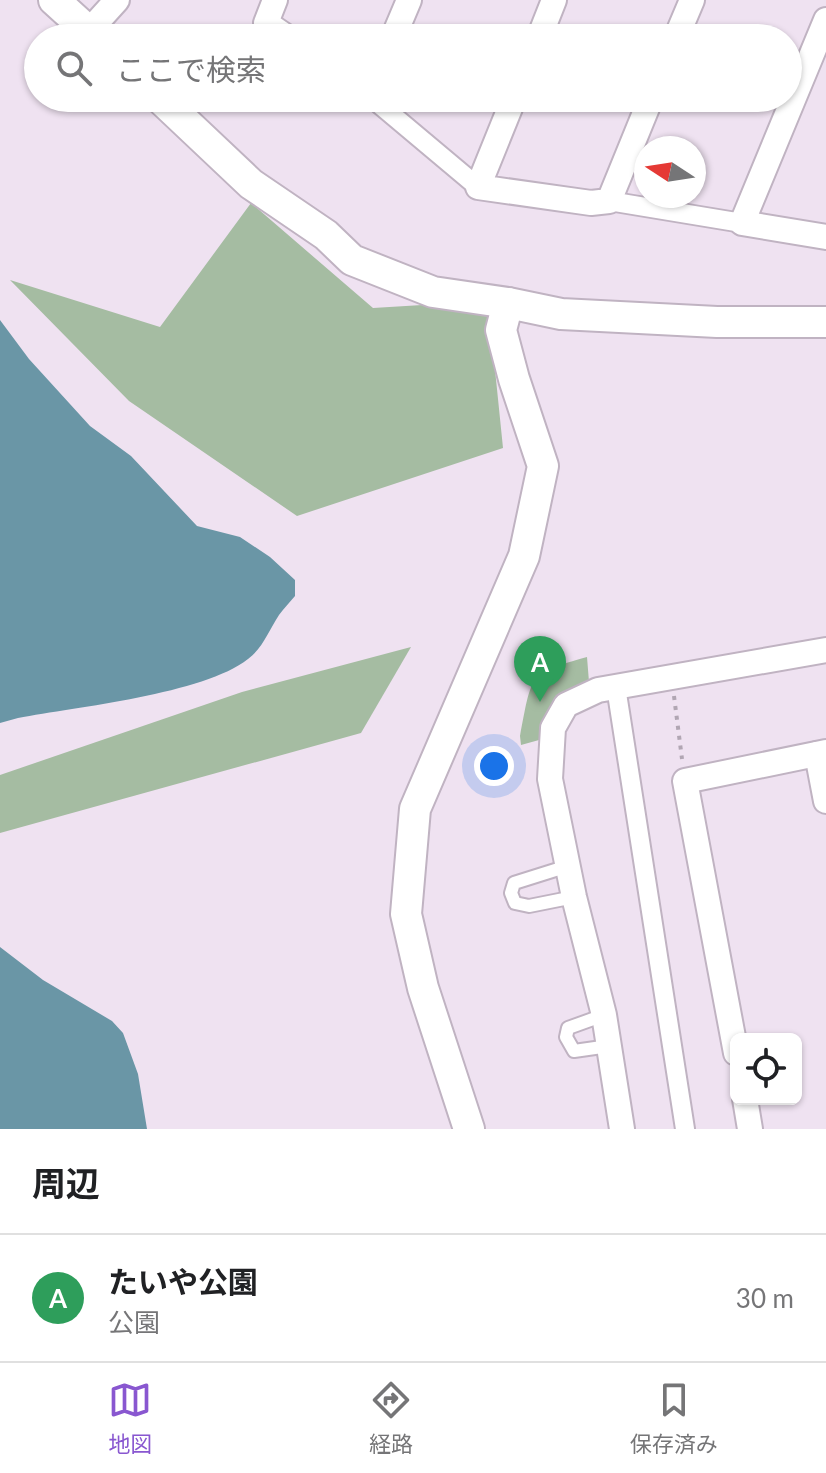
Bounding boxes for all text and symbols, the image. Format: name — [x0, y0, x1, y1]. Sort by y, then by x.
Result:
search box — [24, 24, 802, 112]
icon: search — [52, 46, 96, 90]
text: ここで検索 — [116, 51, 266, 87]
north arrow — [634, 136, 706, 208]
pin: A — [514, 636, 566, 702]
your location — [474, 746, 514, 786]
map controls — [730, 1033, 802, 1105]
button: locate — [730, 1033, 802, 1105]
text: 周辺 — [32, 1162, 100, 1203]
text: たいや公園 — [108, 1263, 258, 1299]
text: A — [49, 1282, 67, 1314]
text: 30 m — [736, 1282, 794, 1314]
text: 公園 — [108, 1306, 160, 1338]
tab: 地図 — [108, 1378, 152, 1458]
tab: 経路 — [369, 1378, 413, 1458]
tab: 保存済み — [630, 1378, 718, 1458]

